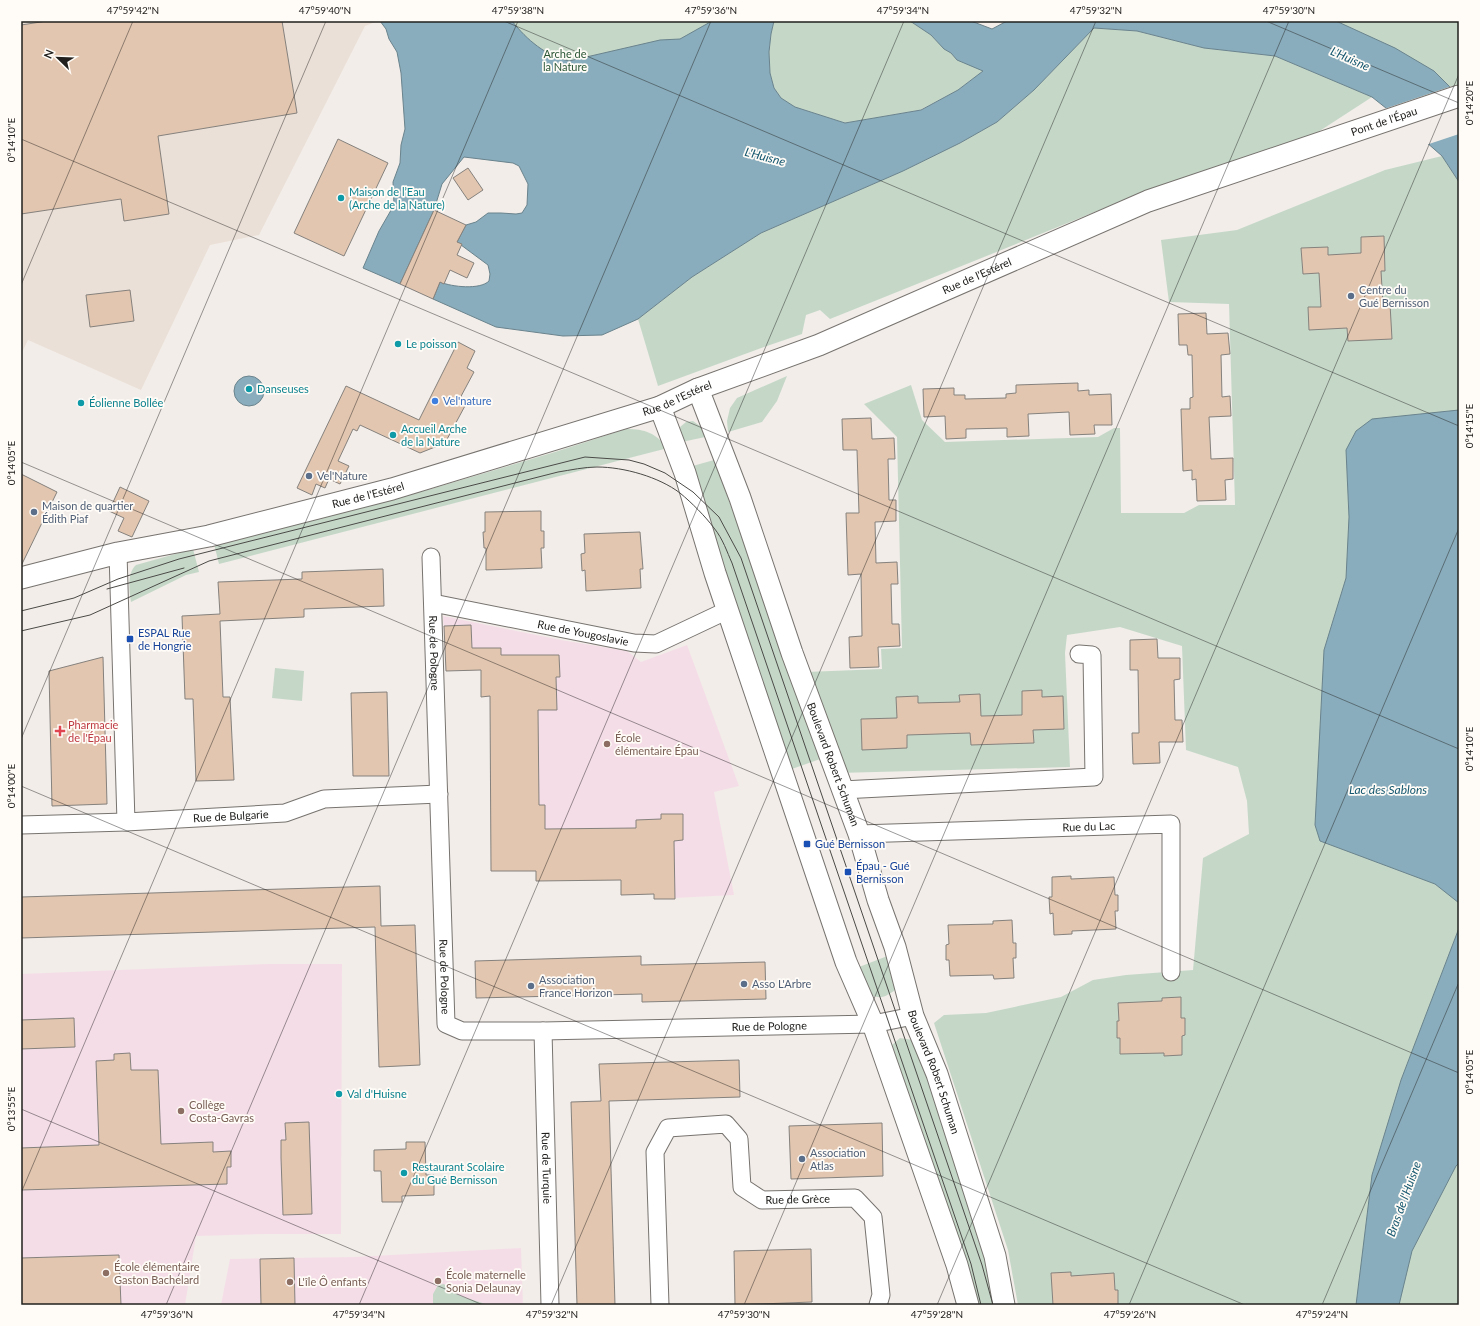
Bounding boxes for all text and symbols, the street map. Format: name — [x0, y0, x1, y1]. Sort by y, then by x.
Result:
text: 47°59'42"N — [107, 4, 159, 16]
text: 47°59'40"N — [299, 4, 351, 16]
text: 47°59'38"N — [492, 4, 544, 16]
text: 47°59'36"N — [685, 4, 737, 16]
text: 47°59'34"N — [877, 4, 929, 16]
text: 47°59'32"N — [1070, 4, 1122, 16]
text: 47°59'30"N — [1263, 4, 1315, 16]
north arrow — [38, 38, 78, 78]
water label: L'Huisne — [1328, 43, 1372, 74]
text: N — [41, 47, 56, 60]
park label: Arche de la Nature — [543, 47, 587, 73]
text: 0°14'20"E — [1463, 80, 1475, 125]
street label: Pont de l'Épau — [1349, 104, 1419, 138]
text: 0°14'10"E — [5, 117, 17, 162]
water label: L'Huisne — [743, 144, 787, 169]
place label: Maison de l’Eau (Arche de la Nature) — [349, 185, 445, 211]
marker: Maison de l’Eau (Arche de la Nature) — [336, 193, 346, 203]
street label: Rue de l'Estérel — [940, 255, 1013, 296]
place label: Centre du Gué Bernisson — [1359, 283, 1429, 309]
marker: Centre du Gué Bernisson — [1346, 291, 1356, 301]
place label: Le poisson — [406, 337, 457, 350]
marker: Le poisson — [393, 339, 403, 349]
street label: Rue de l'Estérel — [641, 378, 713, 418]
place label: Danseuses — [257, 382, 309, 395]
marker: Danseuses — [244, 384, 254, 394]
place label: Vel'nature — [443, 394, 492, 407]
place label: Éolienne Bollée — [89, 396, 164, 409]
marker: Vel'nature — [430, 396, 440, 406]
marker: Éolienne Bollée — [76, 398, 86, 408]
text: 0°14'15"E — [1463, 403, 1475, 448]
place label: Accueil Arche de la Nature — [401, 422, 467, 448]
marker: Accueil Arche de la Nature — [388, 430, 398, 440]
text: 0°14'05"E — [5, 440, 17, 485]
place label: Vel'Nature — [317, 469, 368, 482]
marker: Vel'Nature — [304, 471, 314, 481]
street label: Rue de l'Estérel — [330, 479, 406, 510]
place label: Maison de quartier Édith Piaf — [42, 499, 133, 525]
marker: Maison de quartier Édith Piaf — [29, 507, 39, 517]
street label: Rue de Pologne — [427, 615, 442, 691]
street label: Rue de Yougoslavie — [536, 617, 630, 648]
place label: ESPAL Rue de Hongrie — [138, 626, 192, 652]
marker: ESPAL Rue de Hongrie — [125, 634, 135, 644]
street label: Boulevard Robert Schuman — [805, 700, 863, 828]
place label: Pharmacie de l'Épau — [68, 718, 119, 744]
marker: Pharmacie de l'Épau — [55, 726, 65, 736]
text: 0°14'10"E — [1463, 726, 1475, 771]
place label: École élémentaire Épau — [615, 731, 699, 757]
marker: École élémentaire Épau — [602, 739, 612, 749]
text: 0°14'00"E — [5, 763, 17, 808]
water label: Lac des Sablons — [1349, 782, 1427, 797]
street label: Rue de Bulgarie — [193, 807, 269, 824]
street label: Rue du Lac — [1062, 819, 1116, 833]
place label: Gué Bernisson — [815, 837, 885, 850]
marker: Gué Bernisson — [802, 839, 812, 849]
place label: Épau - Gué Bernisson — [856, 859, 910, 885]
marker: Épau - Gué Bernisson — [843, 867, 853, 877]
street label: Rue de Pologne — [437, 939, 453, 1015]
place label: Association France Horizon — [539, 973, 612, 999]
place label: Asso L'Arbre — [752, 977, 812, 990]
marker: Asso L'Arbre — [739, 979, 749, 989]
marker: Association France Horizon — [526, 981, 536, 991]
street label: Boulevard Robert Schuman — [906, 1009, 963, 1135]
street label: Rue de Pologne — [731, 1018, 807, 1033]
text: 0°14'05"E — [1463, 1049, 1475, 1094]
text: 0°13'55"E — [5, 1086, 17, 1131]
place label: Val d'Huisne — [347, 1087, 407, 1100]
marker: Val d'Huisne — [334, 1089, 344, 1099]
place label: Collège Costa-Gavras — [189, 1098, 254, 1124]
marker: Collège Costa-Gavras — [176, 1106, 186, 1116]
street label: Rue de Turquie — [540, 1132, 554, 1204]
place label: Association Atlas — [810, 1146, 866, 1172]
marker: Association Atlas — [797, 1154, 807, 1164]
water label: Bras de l'Huisne — [1383, 1159, 1424, 1239]
place label: Restaurant Scolaire du Gué Bernisson — [412, 1160, 505, 1186]
marker: Restaurant Scolaire du Gué Bernisson — [399, 1168, 409, 1178]
street label: Rue de Grèce — [765, 1192, 830, 1206]
place label: École élémentaire Gaston Bachelard — [114, 1260, 200, 1286]
marker: École élémentaire Gaston Bachelard — [101, 1268, 111, 1278]
place label: École maternelle Sonia Delaunay — [446, 1268, 526, 1294]
place label: L'île Ô enfants — [298, 1275, 367, 1288]
marker: École maternelle Sonia Delaunay — [433, 1276, 443, 1286]
marker: L'île Ô enfants — [285, 1277, 295, 1287]
text: 47°59'36"N — [141, 1308, 193, 1320]
text: 47°59'34"N — [333, 1308, 385, 1320]
text: 47°59'32"N — [526, 1308, 578, 1320]
text: 47°59'30"N — [718, 1308, 770, 1320]
text: 47°59'28"N — [911, 1308, 963, 1320]
text: 47°59'26"N — [1104, 1308, 1156, 1320]
text: 47°59'24"N — [1296, 1308, 1348, 1320]

